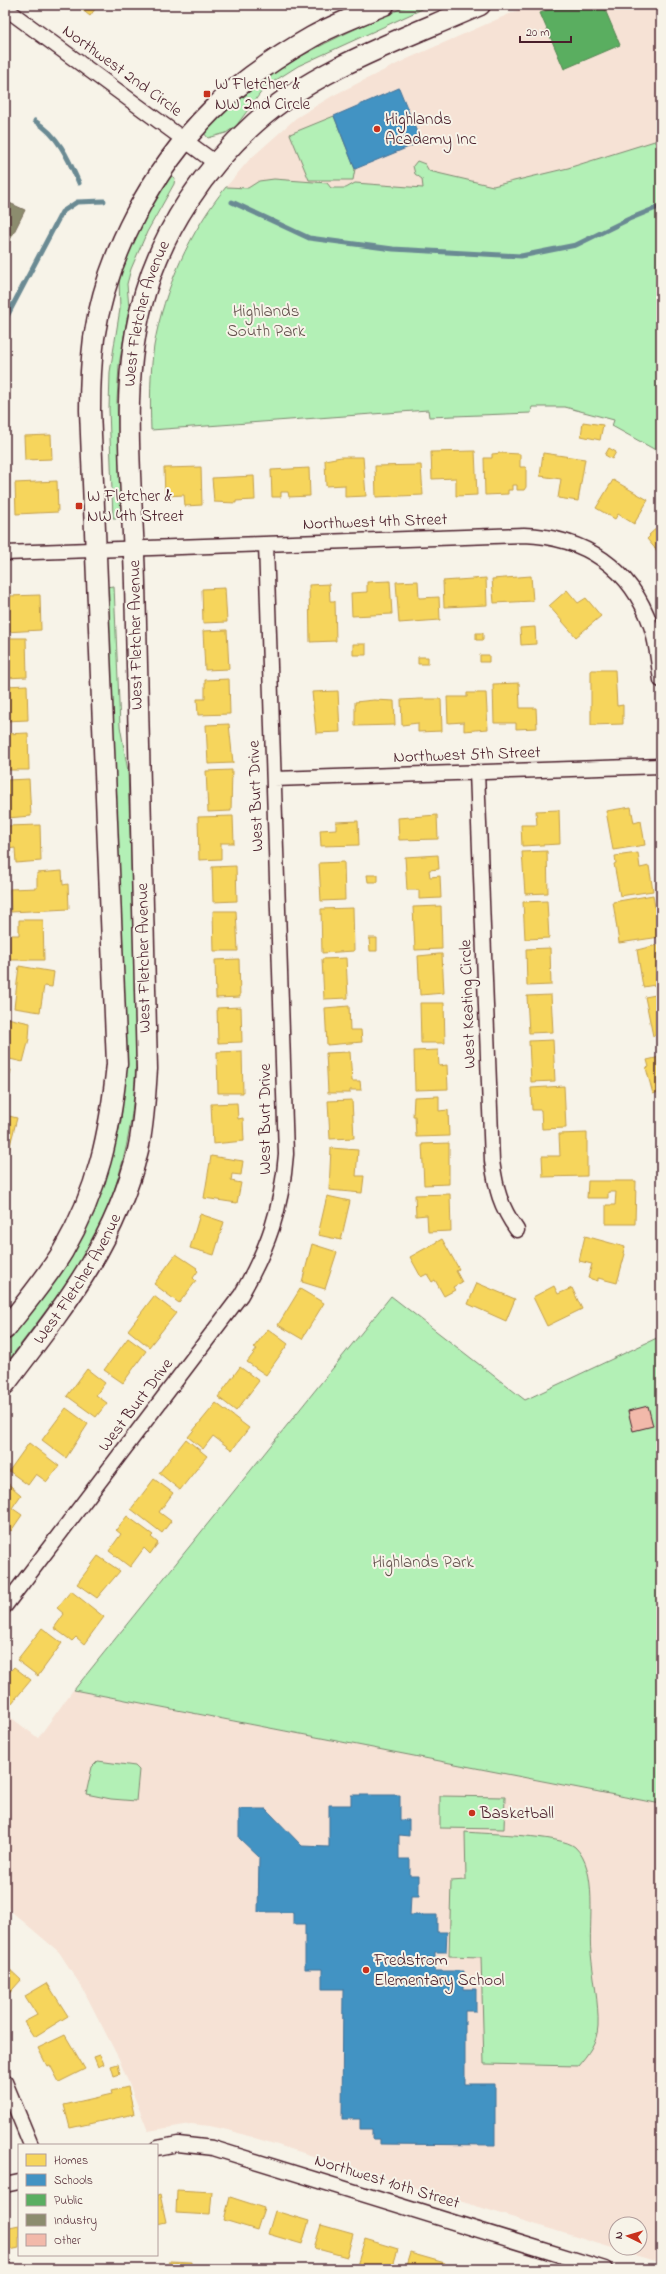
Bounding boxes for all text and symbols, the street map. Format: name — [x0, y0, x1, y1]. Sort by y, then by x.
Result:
scale bar — [520, 18, 571, 44]
street label: Northwest 2nd Circle — [57, 19, 188, 123]
text: 20 m — [526, 24, 549, 42]
place label: W Fletcher & NW 2nd Circle — [215, 72, 311, 117]
marker: W Fletcher & NW 2nd Circle — [202, 89, 212, 99]
place label: Highlands Academy Inc — [385, 107, 477, 153]
marker: Highlands Academy Inc — [372, 124, 382, 134]
street label: West Fletcher Avenue — [117, 236, 177, 387]
park label: Highlands South Park — [227, 299, 306, 344]
place label: W Fletcher & NW 4th Street — [87, 484, 184, 529]
marker: W Fletcher & NW 4th Street — [74, 501, 84, 511]
street label: Northwest 4th Street — [302, 507, 448, 537]
street label: West Fletcher Avenue — [122, 559, 150, 710]
street label: West Burt Drive — [242, 740, 270, 852]
street label: Northwest 5th Street — [393, 740, 541, 770]
street label: West Fletcher Avenue — [130, 882, 158, 1033]
street label: West Keating Circle — [453, 939, 485, 1069]
street label: West Burt Drive — [253, 1063, 278, 1175]
street label: West Fletcher Avenue — [27, 1209, 128, 1349]
street label: West Burt Drive — [93, 1353, 180, 1457]
park label: Highlands Park — [372, 1550, 474, 1577]
place label: Basketball — [479, 1801, 554, 1826]
marker: Basketball — [467, 1808, 477, 1818]
place label: Fredstrom Elementary School — [373, 1948, 505, 1994]
marker: Fredstrom Elementary School — [361, 1965, 371, 1975]
legend — [18, 2144, 158, 2256]
street label: Northwest 10th Street — [311, 2148, 463, 2216]
text: Homes — [54, 2152, 88, 2170]
text: Schools — [54, 2172, 93, 2190]
text: Public — [54, 2192, 83, 2210]
text: Industry — [54, 2212, 97, 2231]
north arrow — [608, 2216, 648, 2256]
text: N — [611, 2231, 627, 2240]
text: Other — [54, 2232, 81, 2250]

